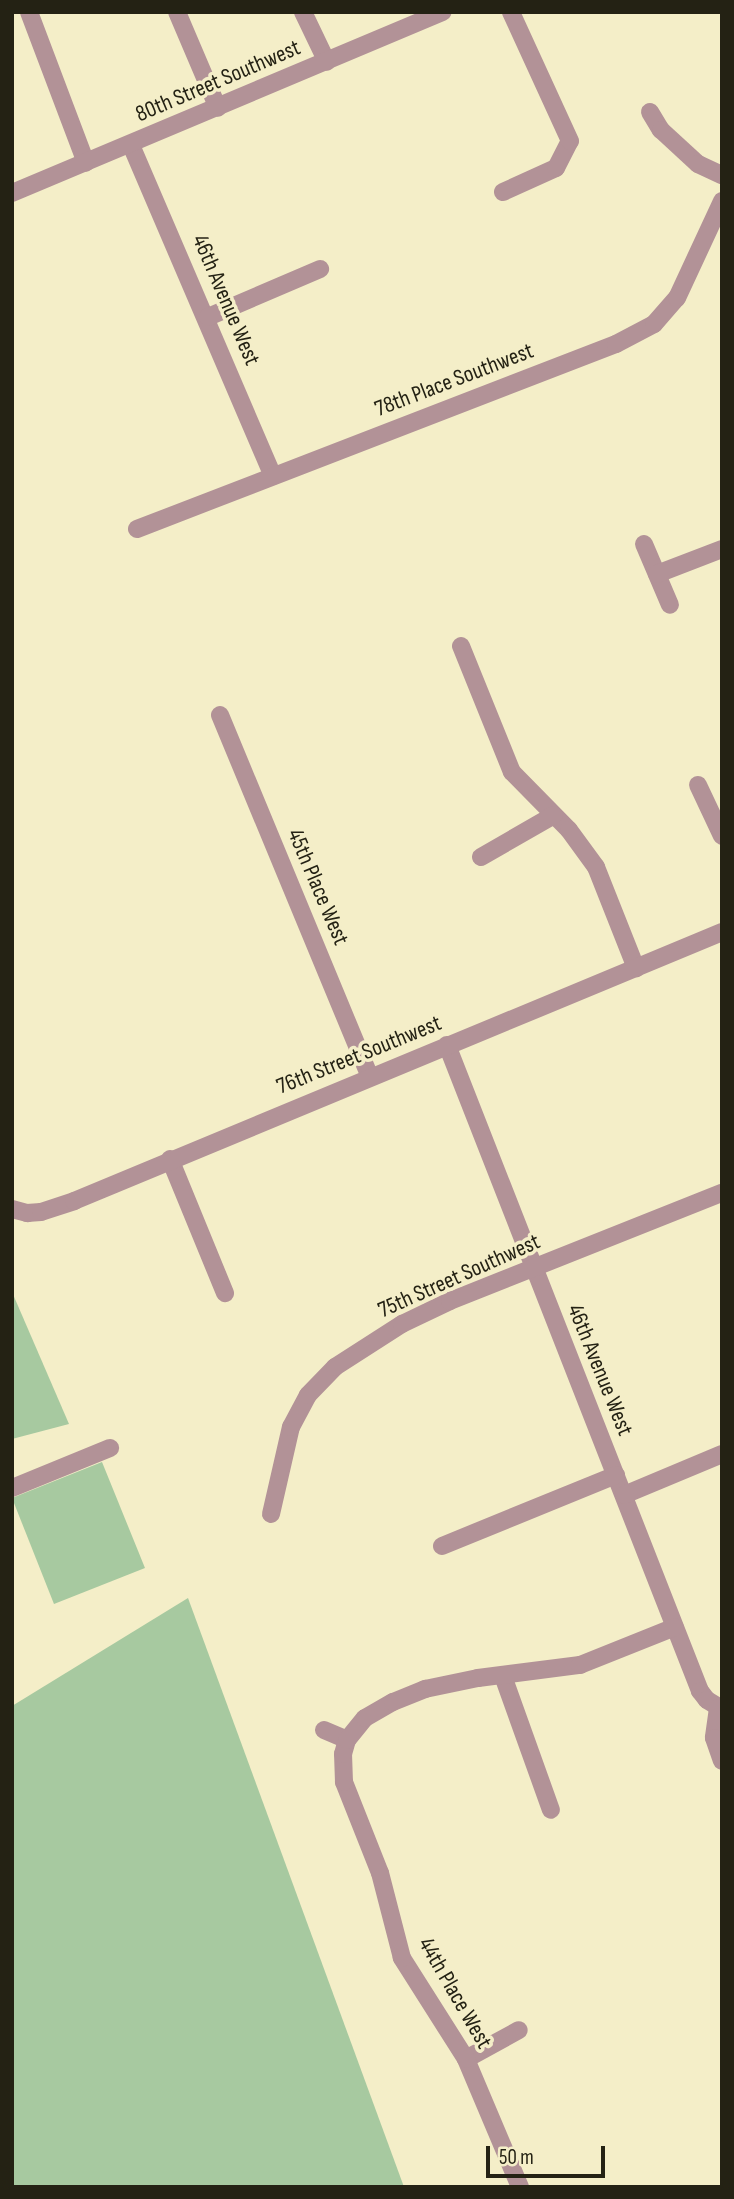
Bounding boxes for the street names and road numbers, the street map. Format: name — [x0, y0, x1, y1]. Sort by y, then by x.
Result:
street label: 80th Street Southwest — [131, 34, 305, 128]
street label: 46th Avenue West — [186, 231, 266, 369]
street label: 78th Place Southwest — [371, 337, 537, 423]
street label: 45th Place West — [281, 825, 355, 949]
street label: 76th Street Southwest — [273, 1009, 445, 1101]
street label: 75th Street Southwest — [374, 1228, 544, 1324]
street label: 46th Avenue West — [561, 1300, 639, 1440]
street label: 44th Place West — [412, 1932, 498, 2054]

